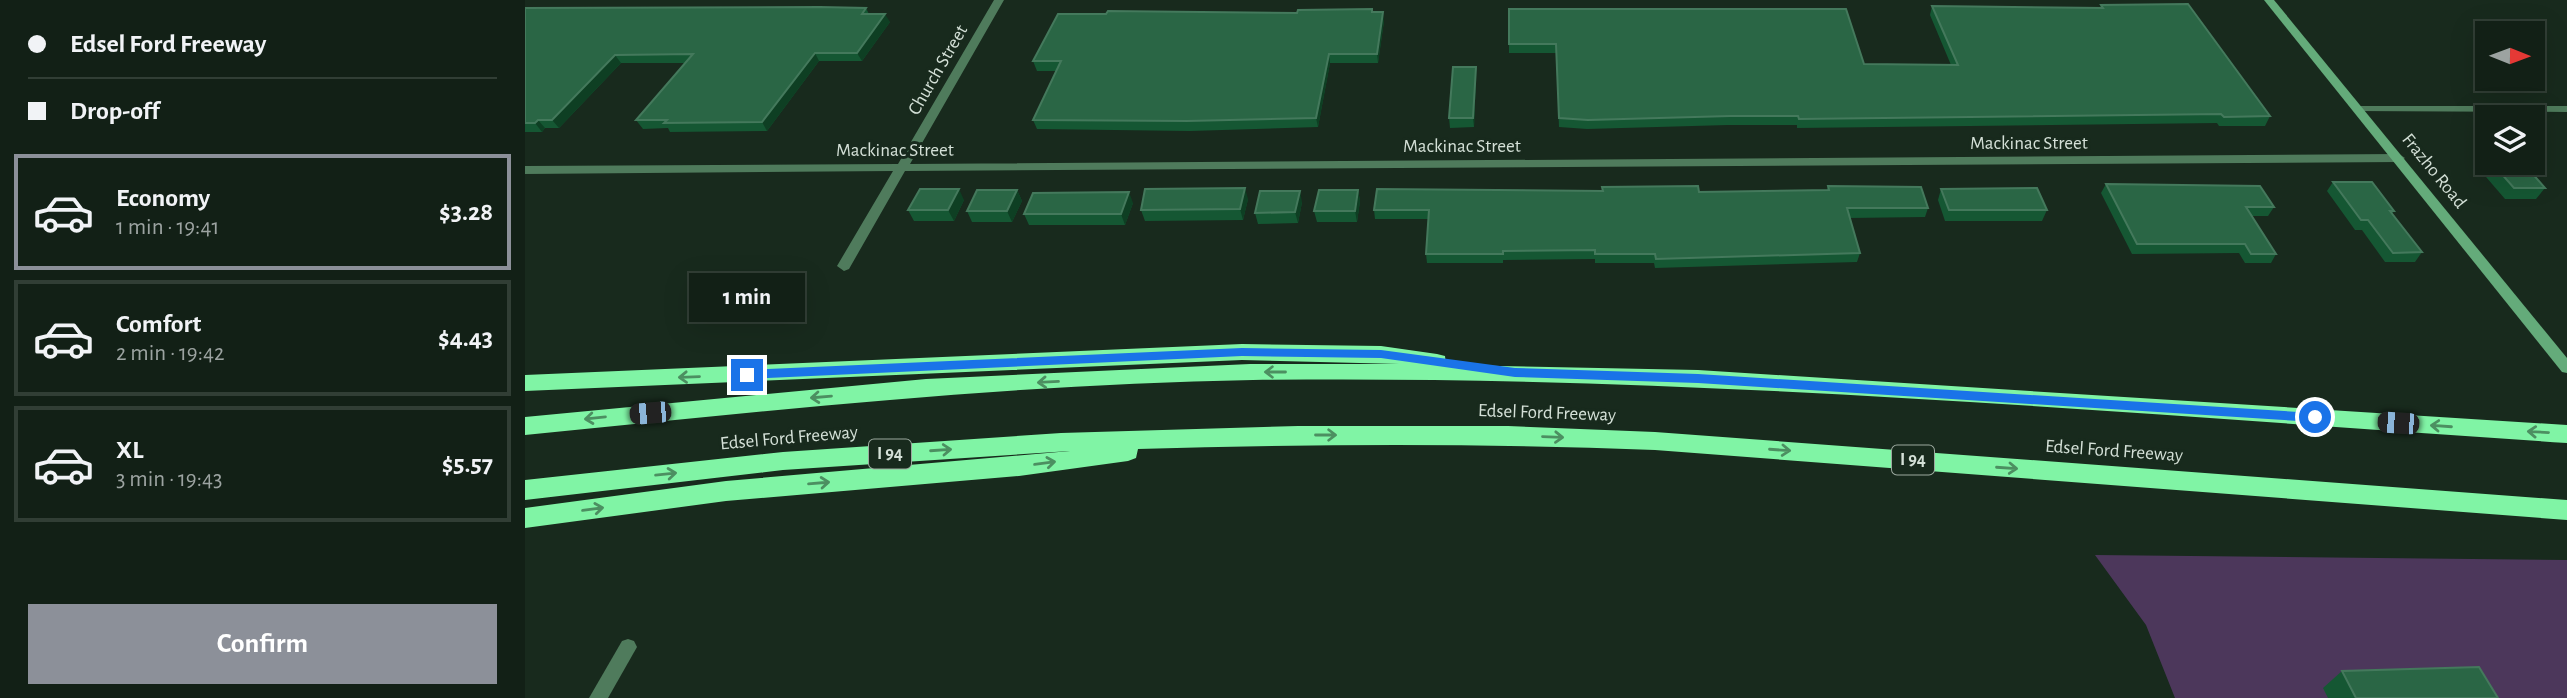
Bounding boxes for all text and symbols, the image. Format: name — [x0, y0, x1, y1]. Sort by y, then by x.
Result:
north arrow — [2475, 21, 2545, 91]
map controls — [2475, 21, 2545, 175]
street label: Church Street — [905, 22, 971, 118]
text: Edsel Ford Freeway — [70, 31, 266, 57]
text: Drop-off — [70, 98, 159, 124]
button: layers — [2475, 105, 2545, 175]
street label: Frazho Road — [2398, 130, 2470, 212]
street label: Mackinac Street — [1970, 134, 2088, 153]
street label: Mackinac Street — [1403, 137, 1521, 156]
street label: Mackinac Street — [836, 141, 954, 160]
icon: car — [32, 181, 95, 244]
text: Economy — [116, 185, 210, 211]
text: $3.28 — [439, 199, 493, 225]
text: 1 min · 19:41 — [116, 216, 219, 239]
callout: 1 min — [689, 274, 805, 322]
text: 1 min — [723, 286, 771, 309]
icon: car — [32, 307, 95, 370]
text: Comfort — [116, 311, 201, 337]
text: $4.43 — [438, 325, 493, 351]
text: 2 min · 19:42 — [116, 342, 224, 365]
route end — [731, 359, 763, 391]
one-way arrow — [1264, 365, 1287, 379]
one-way arrow — [678, 370, 701, 383]
one-way arrow — [1037, 375, 1060, 388]
one-way arrow — [810, 391, 833, 404]
car — [629, 401, 672, 425]
street label: Edsel Ford Freeway — [1478, 401, 1616, 425]
route start — [2299, 401, 2331, 433]
car — [2377, 411, 2420, 435]
one-way arrow — [584, 412, 607, 425]
one-way arrow — [2430, 419, 2452, 432]
street label: Edsel Ford Freeway — [719, 423, 859, 453]
one-way arrow — [2527, 425, 2550, 438]
one-way arrow — [1314, 428, 1337, 442]
one-way arrow — [1541, 431, 1564, 444]
icon: car — [32, 433, 95, 496]
text: XL — [116, 437, 143, 463]
street label: Edsel Ford Freeway — [2044, 437, 2184, 465]
road number: I 94 — [869, 440, 911, 468]
one-way arrow — [930, 444, 953, 457]
one-way arrow — [1768, 444, 1791, 457]
road number: I 94 — [1892, 446, 1934, 474]
text: $5.57 — [442, 451, 493, 477]
one-way arrow — [1033, 457, 1056, 470]
one-way arrow — [1995, 462, 2018, 475]
text: 3 min · 19:43 — [116, 468, 223, 491]
one-way arrow — [654, 468, 677, 481]
one-way arrow — [807, 476, 829, 489]
one-way arrow — [581, 503, 604, 516]
button: Confirm — [28, 604, 497, 684]

